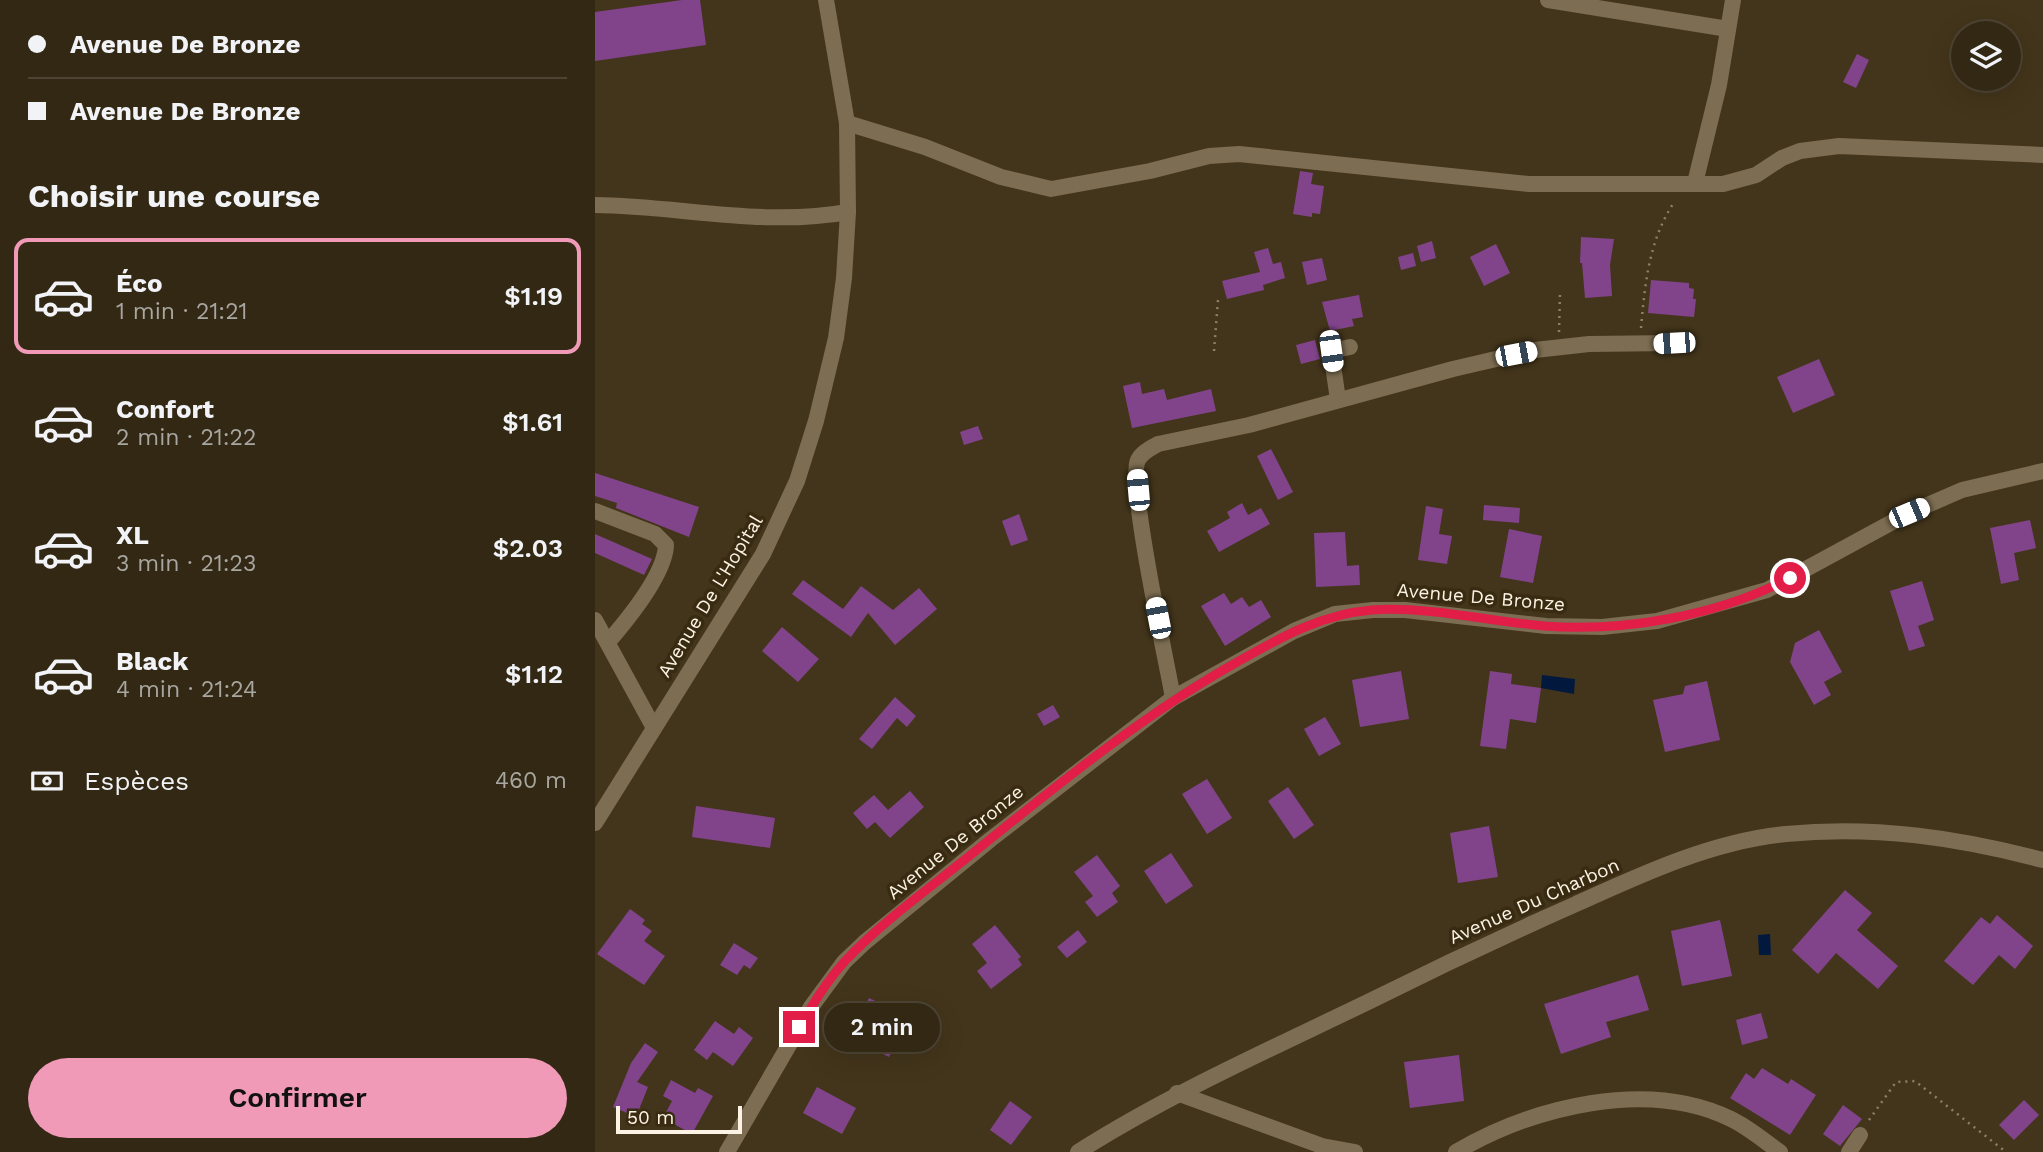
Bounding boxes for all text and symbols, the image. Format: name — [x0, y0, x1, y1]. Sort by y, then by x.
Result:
map controls — [1951, 21, 2021, 91]
button: layers — [1951, 21, 2021, 91]
text: Avenue De Bronze — [70, 29, 300, 59]
text: Avenue De Bronze — [70, 96, 300, 126]
text: Choisir une course — [28, 177, 320, 215]
icon: car — [32, 265, 95, 328]
text: Éco — [116, 268, 163, 298]
text: $1.19 — [504, 281, 563, 311]
text: 1 min · 21:21 — [116, 298, 248, 325]
car — [1318, 329, 1345, 373]
car — [1653, 331, 1696, 355]
car — [1494, 340, 1539, 368]
icon: car — [32, 391, 95, 454]
text: Confort — [116, 394, 214, 424]
text: $1.61 — [502, 407, 563, 437]
text: 2 min · 21:22 — [116, 424, 256, 451]
car — [1126, 468, 1151, 512]
car — [1886, 495, 1933, 531]
street label: Avenue De L'Hopital — [652, 511, 768, 681]
icon: car — [32, 517, 95, 580]
text: XL — [116, 520, 149, 550]
text: $2.03 — [493, 533, 563, 563]
text: 3 min · 21:23 — [116, 550, 256, 577]
route start — [1774, 562, 1806, 594]
street label: Avenue De Bronze — [1396, 578, 1566, 616]
car — [1144, 595, 1173, 641]
icon: car — [32, 643, 95, 706]
text: Black — [116, 646, 188, 676]
text: $1.12 — [505, 659, 563, 689]
text: 4 min · 21:24 — [116, 676, 257, 703]
icon: cash — [28, 762, 66, 800]
text: Espèces — [84, 766, 189, 796]
text: 460 m — [495, 767, 567, 794]
street label: Avenue De Bronze — [882, 780, 1028, 904]
street label: Avenue Du Charbon — [1445, 853, 1623, 949]
callout: 2 min — [823, 1002, 939, 1052]
route end — [783, 1011, 815, 1043]
text: 2 min — [850, 1014, 914, 1041]
button: Confirmer — [28, 1058, 567, 1138]
scale bar — [616, 1103, 742, 1135]
text: 50 m — [627, 1106, 674, 1129]

